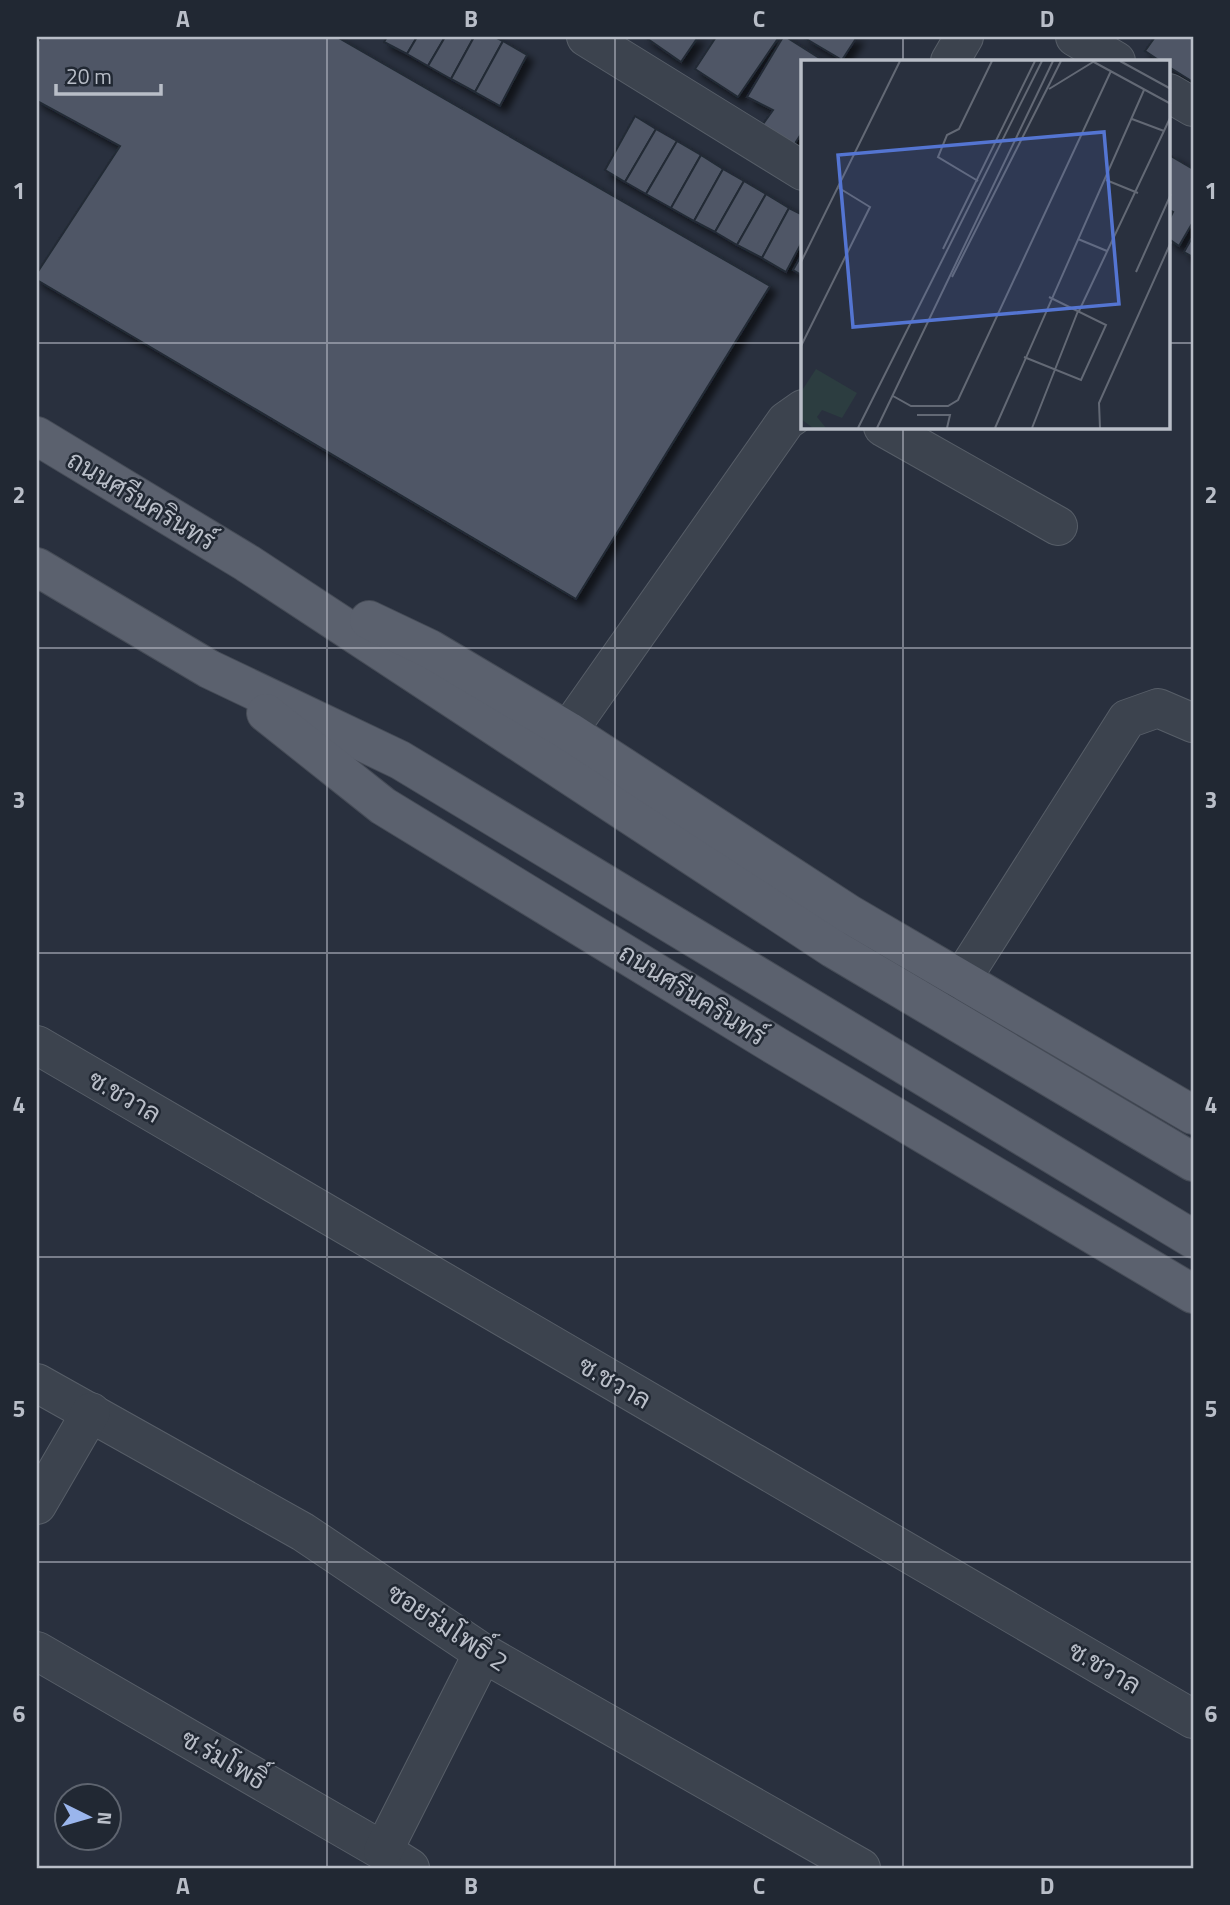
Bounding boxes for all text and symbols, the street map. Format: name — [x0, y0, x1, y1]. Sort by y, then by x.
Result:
text: A — [176, 1, 190, 36]
text: B — [464, 1, 478, 36]
text: C — [753, 1, 765, 36]
text: D — [1040, 1, 1054, 36]
scale bar — [56, 52, 161, 96]
text: 20 m — [66, 60, 112, 92]
inset map — [801, 60, 1170, 429]
text: 1 — [13, 173, 25, 208]
text: 1 — [1205, 173, 1217, 208]
street label: ถนนศรีนครินทร์ — [60, 440, 224, 560]
text: 2 — [13, 477, 25, 512]
text: 2 — [1205, 477, 1217, 512]
text: 3 — [13, 782, 25, 817]
text: 3 — [1205, 782, 1217, 817]
street label: ถนนศรีนครินทร์ — [612, 933, 774, 1055]
street label: ซ.ชวาล — [81, 1060, 169, 1132]
text: 4 — [13, 1087, 25, 1122]
text: 4 — [1205, 1087, 1217, 1122]
street label: ซ.ชวาล — [571, 1346, 659, 1418]
text: 5 — [13, 1391, 25, 1426]
text: 5 — [1205, 1391, 1217, 1426]
street label: ซอยร่มโพธิ์ 2 — [380, 1571, 518, 1681]
street label: ซ.ชวาล — [1061, 1631, 1149, 1703]
text: 6 — [13, 1696, 26, 1731]
text: 6 — [1205, 1696, 1218, 1731]
street label: ซ.ร่มโพธิ์ — [174, 1716, 275, 1799]
north arrow — [52, 1783, 122, 1853]
text: N — [90, 1811, 120, 1826]
text: A — [176, 1868, 190, 1903]
text: B — [464, 1868, 478, 1903]
text: C — [753, 1868, 765, 1903]
text: D — [1040, 1868, 1054, 1903]

